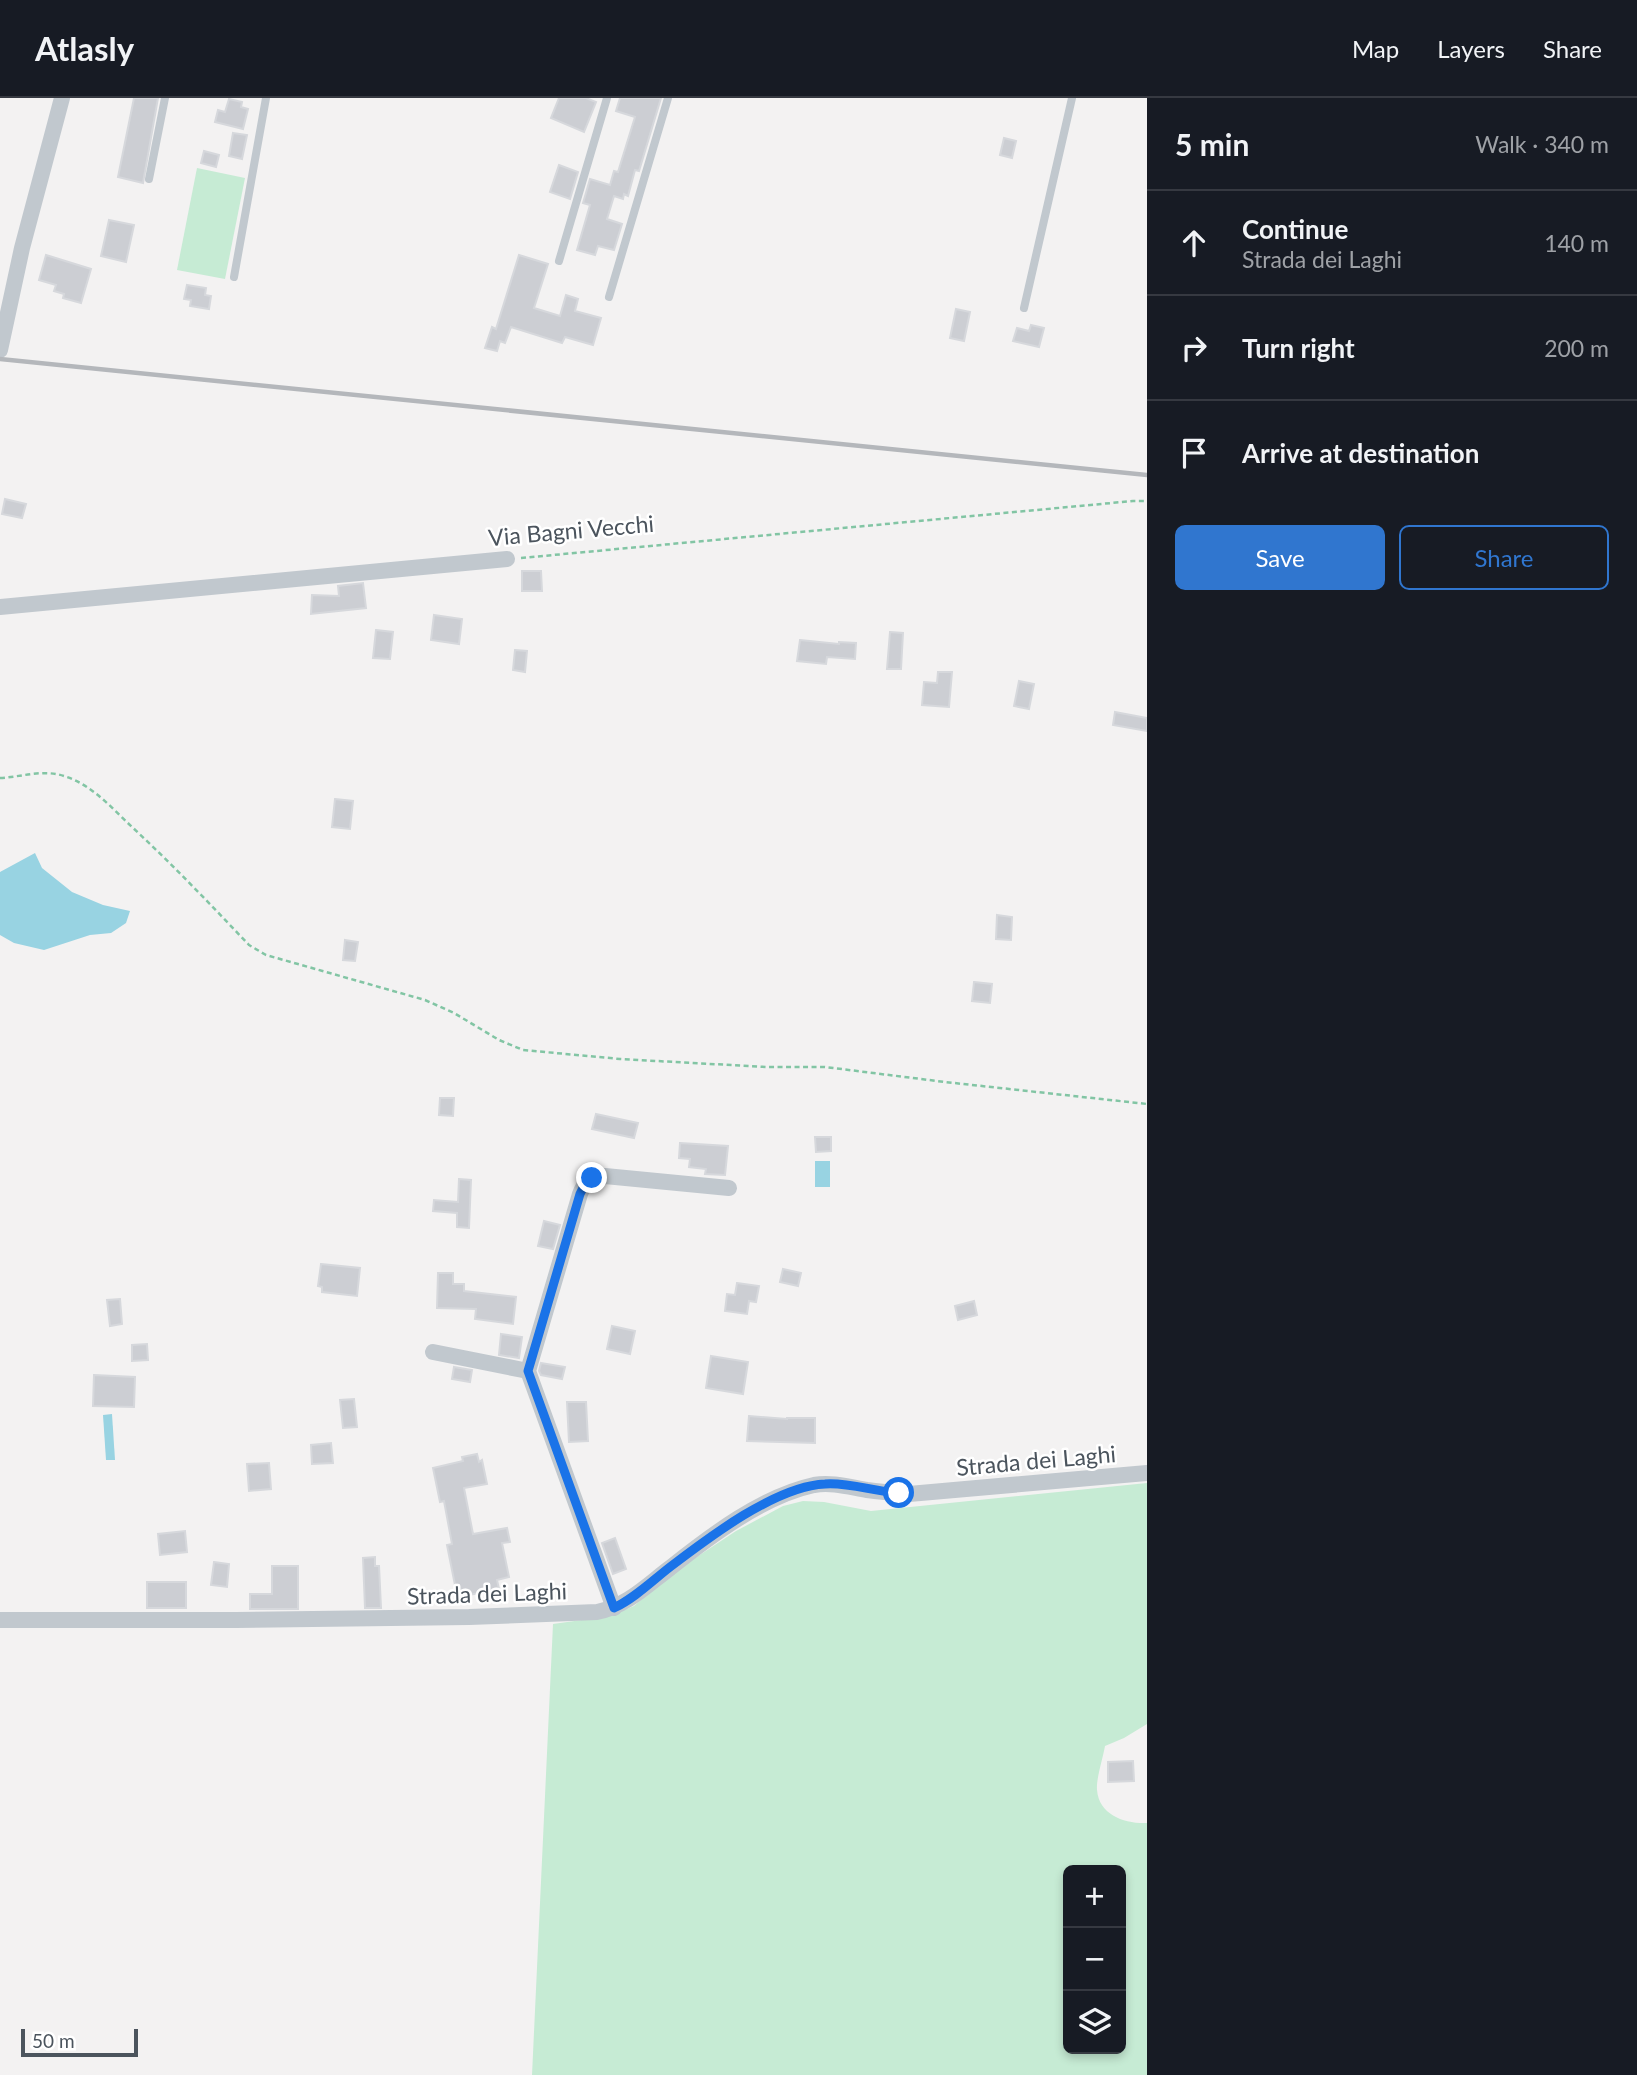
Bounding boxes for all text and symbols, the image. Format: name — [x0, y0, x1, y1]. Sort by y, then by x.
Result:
text: Atlasly — [35, 28, 134, 68]
text: Map — [1352, 34, 1399, 63]
text: Layers — [1437, 34, 1505, 63]
text: Share — [1543, 34, 1602, 63]
text: 5 min — [1175, 126, 1249, 162]
text: Walk · 340 m — [1475, 130, 1609, 158]
text: Continue — [1242, 213, 1348, 245]
icon: ahead — [1175, 224, 1213, 262]
text: 140 m — [1544, 229, 1609, 257]
text: Strada dei Laghi — [1242, 245, 1402, 273]
icon: right — [1175, 329, 1213, 367]
text: Turn right — [1242, 332, 1355, 364]
text: 200 m — [1544, 334, 1609, 362]
icon: arrive — [1175, 434, 1213, 472]
text: Arrive at destination — [1242, 437, 1479, 469]
street label: Via Bagni Vecchi — [487, 509, 655, 551]
button: Save — [1175, 525, 1385, 590]
button: Share — [1399, 525, 1609, 590]
route end — [576, 1162, 607, 1193]
street label: Strada dei Laghi — [955, 1439, 1117, 1481]
route start — [883, 1477, 914, 1508]
street label: Strada dei Laghi — [407, 1576, 567, 1610]
map controls — [1063, 1865, 1126, 2054]
button: + — [1063, 1865, 1126, 1928]
button: − — [1063, 1928, 1126, 1991]
button: layers — [1063, 1991, 1126, 2054]
scale bar — [21, 2026, 138, 2058]
text: 50 m — [32, 2029, 75, 2052]

